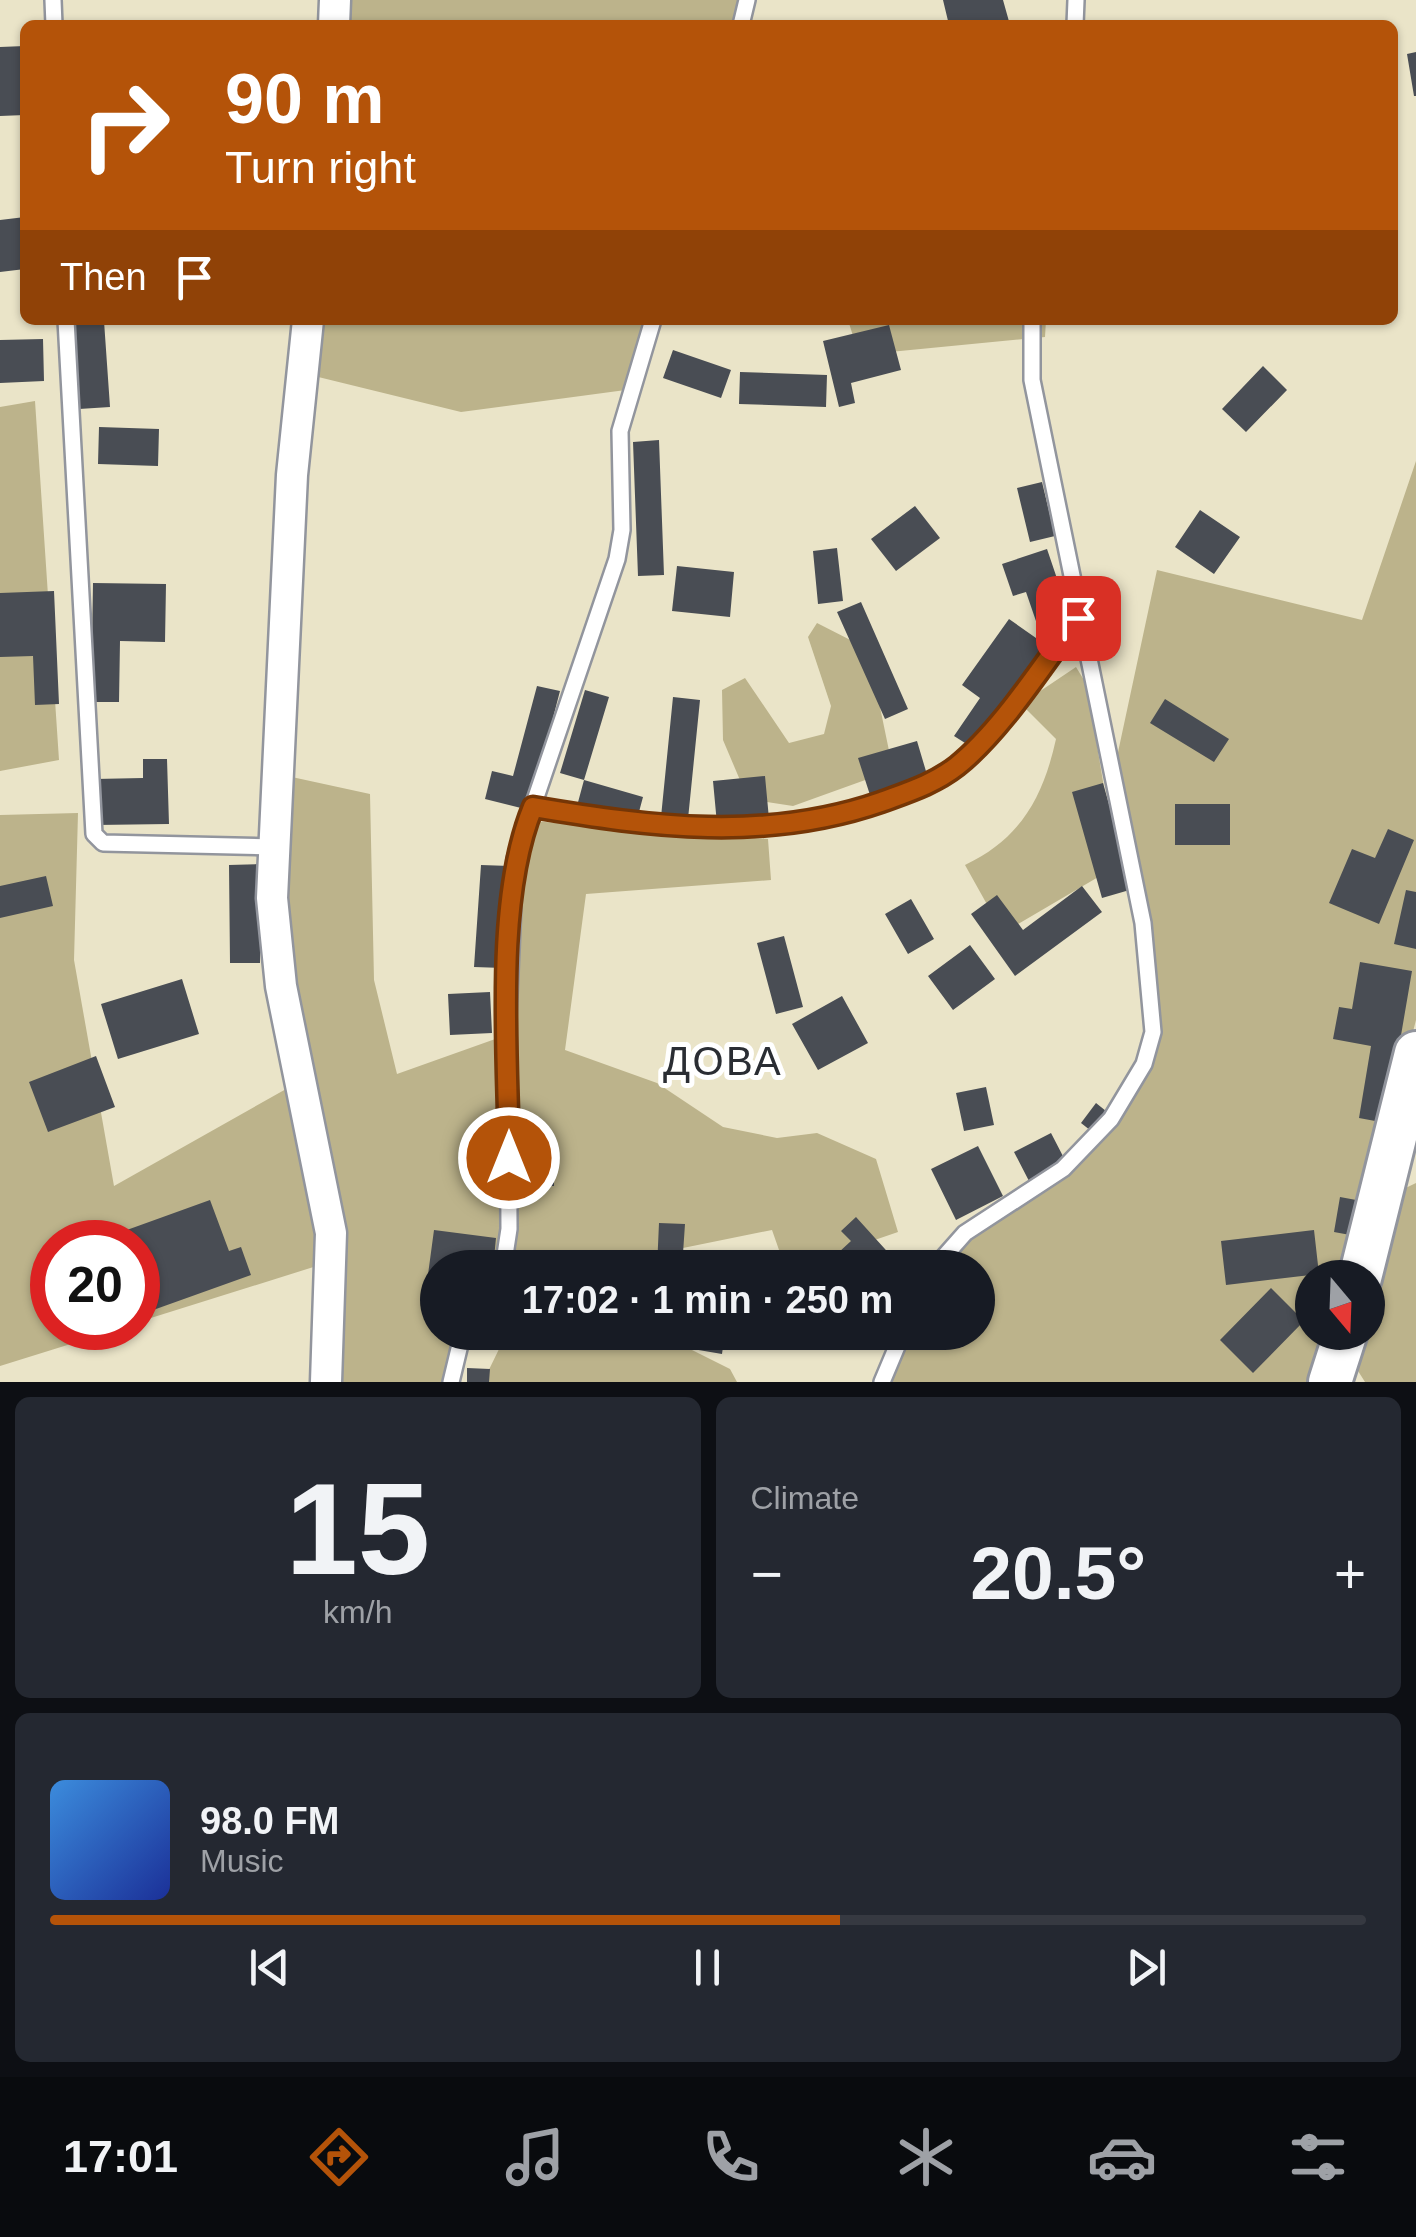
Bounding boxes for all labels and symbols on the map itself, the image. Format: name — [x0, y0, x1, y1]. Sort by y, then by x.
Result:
pin — [1036, 576, 1121, 661]
district label: ДОВА — [663, 1039, 783, 1083]
position arrow — [457, 1106, 561, 1210]
speed limit sign: 20 — [30, 1220, 160, 1350]
north arrow — [1295, 1260, 1385, 1350]

